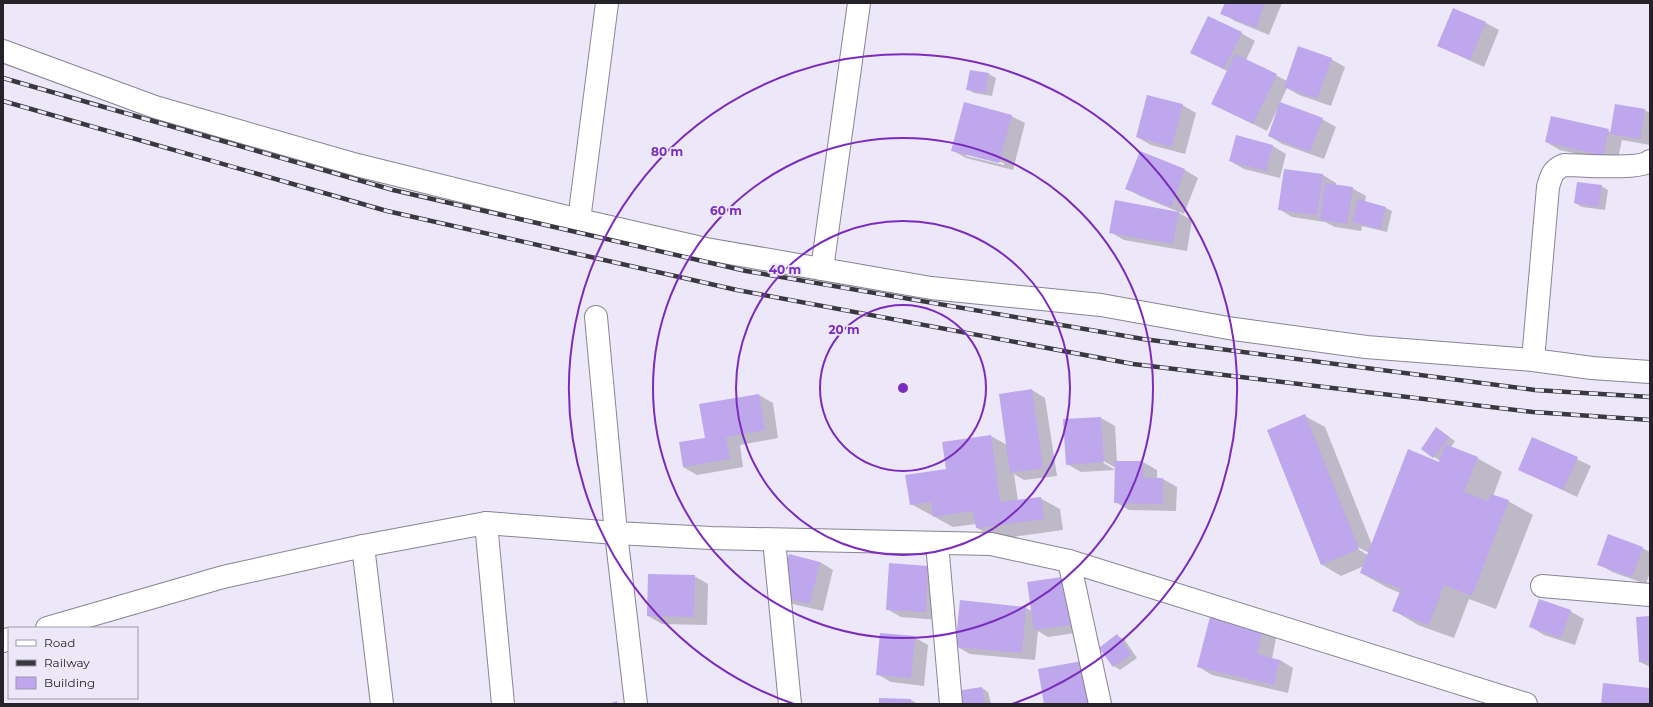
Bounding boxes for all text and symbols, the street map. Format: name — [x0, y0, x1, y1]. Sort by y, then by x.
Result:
text: 80 m — [651, 144, 683, 159]
text: 60 m — [710, 203, 742, 218]
text: 40 m — [769, 262, 801, 277]
text: 20 m — [828, 322, 860, 337]
centre of rings — [896, 381, 910, 395]
legend — [8, 627, 138, 699]
text: Road — [44, 635, 75, 650]
text: Railway — [44, 655, 90, 670]
text: Building — [44, 675, 95, 690]

